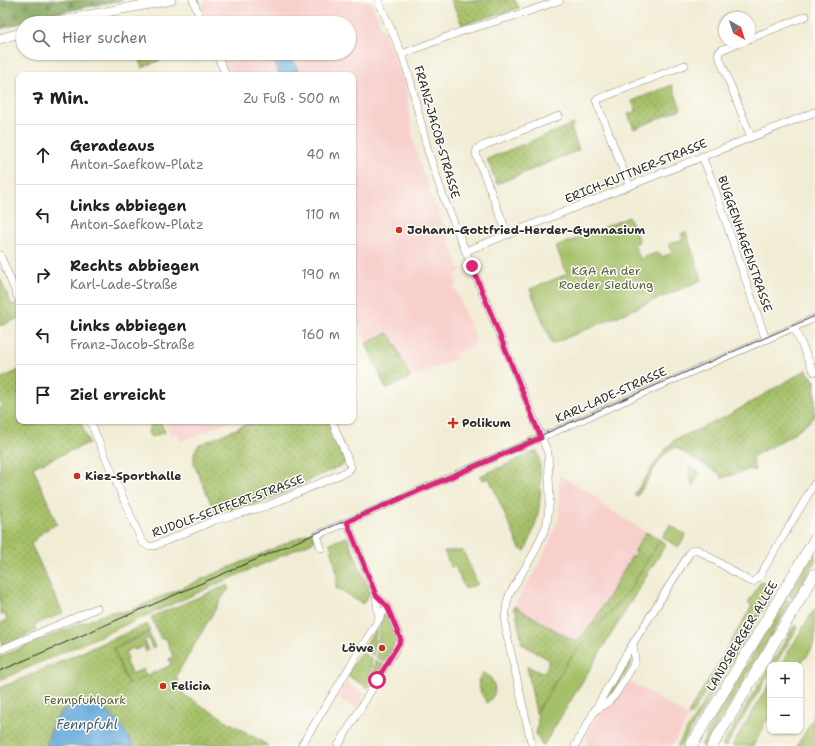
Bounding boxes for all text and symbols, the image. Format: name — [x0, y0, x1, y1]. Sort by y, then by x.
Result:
north arrow — [719, 12, 755, 48]
search box — [16, 16, 356, 60]
icon: search — [30, 27, 52, 49]
text: Hier suchen — [62, 28, 147, 48]
street label: FRANZ-JACOB-STRASSE — [410, 64, 464, 200]
text: 7 Min. — [32, 87, 89, 109]
text: Zu Fuß · 500 m — [243, 90, 340, 107]
street label: ERICH-KUTTNER-STRASSE — [562, 135, 710, 207]
text: Geradeaus — [70, 136, 155, 156]
icon: ahead — [32, 144, 54, 166]
text: 40 m — [306, 146, 340, 163]
text: Anton-Saefkow-Platz — [70, 156, 204, 173]
street label: BUGGENHAGENSTRASSE — [714, 174, 776, 314]
text: Links abbiegen — [70, 196, 186, 216]
icon: left — [32, 204, 54, 226]
text: 110 m — [305, 206, 340, 223]
text: Anton-Saefkow-Platz — [70, 216, 204, 233]
place label: Johann-Gottfried-Herder-Gymnasium — [407, 222, 645, 238]
marker: Johann-Gottfried-Herder-Gymnasium — [394, 225, 404, 235]
text: Rechts abbiegen — [70, 256, 199, 276]
route end — [463, 257, 481, 275]
park label: KGA An der Roeder Siedlung — [559, 263, 653, 293]
icon: right — [32, 264, 54, 286]
text: 190 m — [301, 266, 340, 283]
text: Karl-Lade-Straße — [70, 276, 178, 293]
text: Links abbiegen — [70, 316, 186, 336]
icon: left — [32, 324, 54, 346]
text: 160 m — [302, 326, 340, 343]
text: Franz-Jacob-Straße — [70, 336, 195, 353]
street label: KARL-LADE-STRASSE — [553, 363, 669, 427]
icon: arrive — [32, 384, 54, 406]
text: Ziel erreicht — [70, 385, 166, 405]
place label: Polikum — [462, 415, 511, 431]
marker: Polikum — [447, 417, 459, 429]
place label: Kiez-Sporthalle — [85, 468, 181, 484]
marker: Kiez-Sporthalle — [72, 471, 82, 481]
street label: RUDOLF-SEIFFERT-STRASSE — [150, 471, 306, 541]
street label: LANDSBERGER ALLEE — [703, 578, 781, 694]
place label: Löwe — [342, 640, 374, 656]
marker: Löwe — [377, 643, 387, 653]
map controls — [767, 662, 803, 734]
button: + — [767, 662, 803, 698]
route start — [368, 671, 386, 689]
place label: Felicia — [171, 678, 211, 694]
marker: Felicia — [158, 681, 168, 691]
park label: Fennpfuhlpark — [44, 692, 126, 708]
button: − — [767, 698, 803, 734]
water label: Fennpfuhl — [56, 716, 118, 733]

